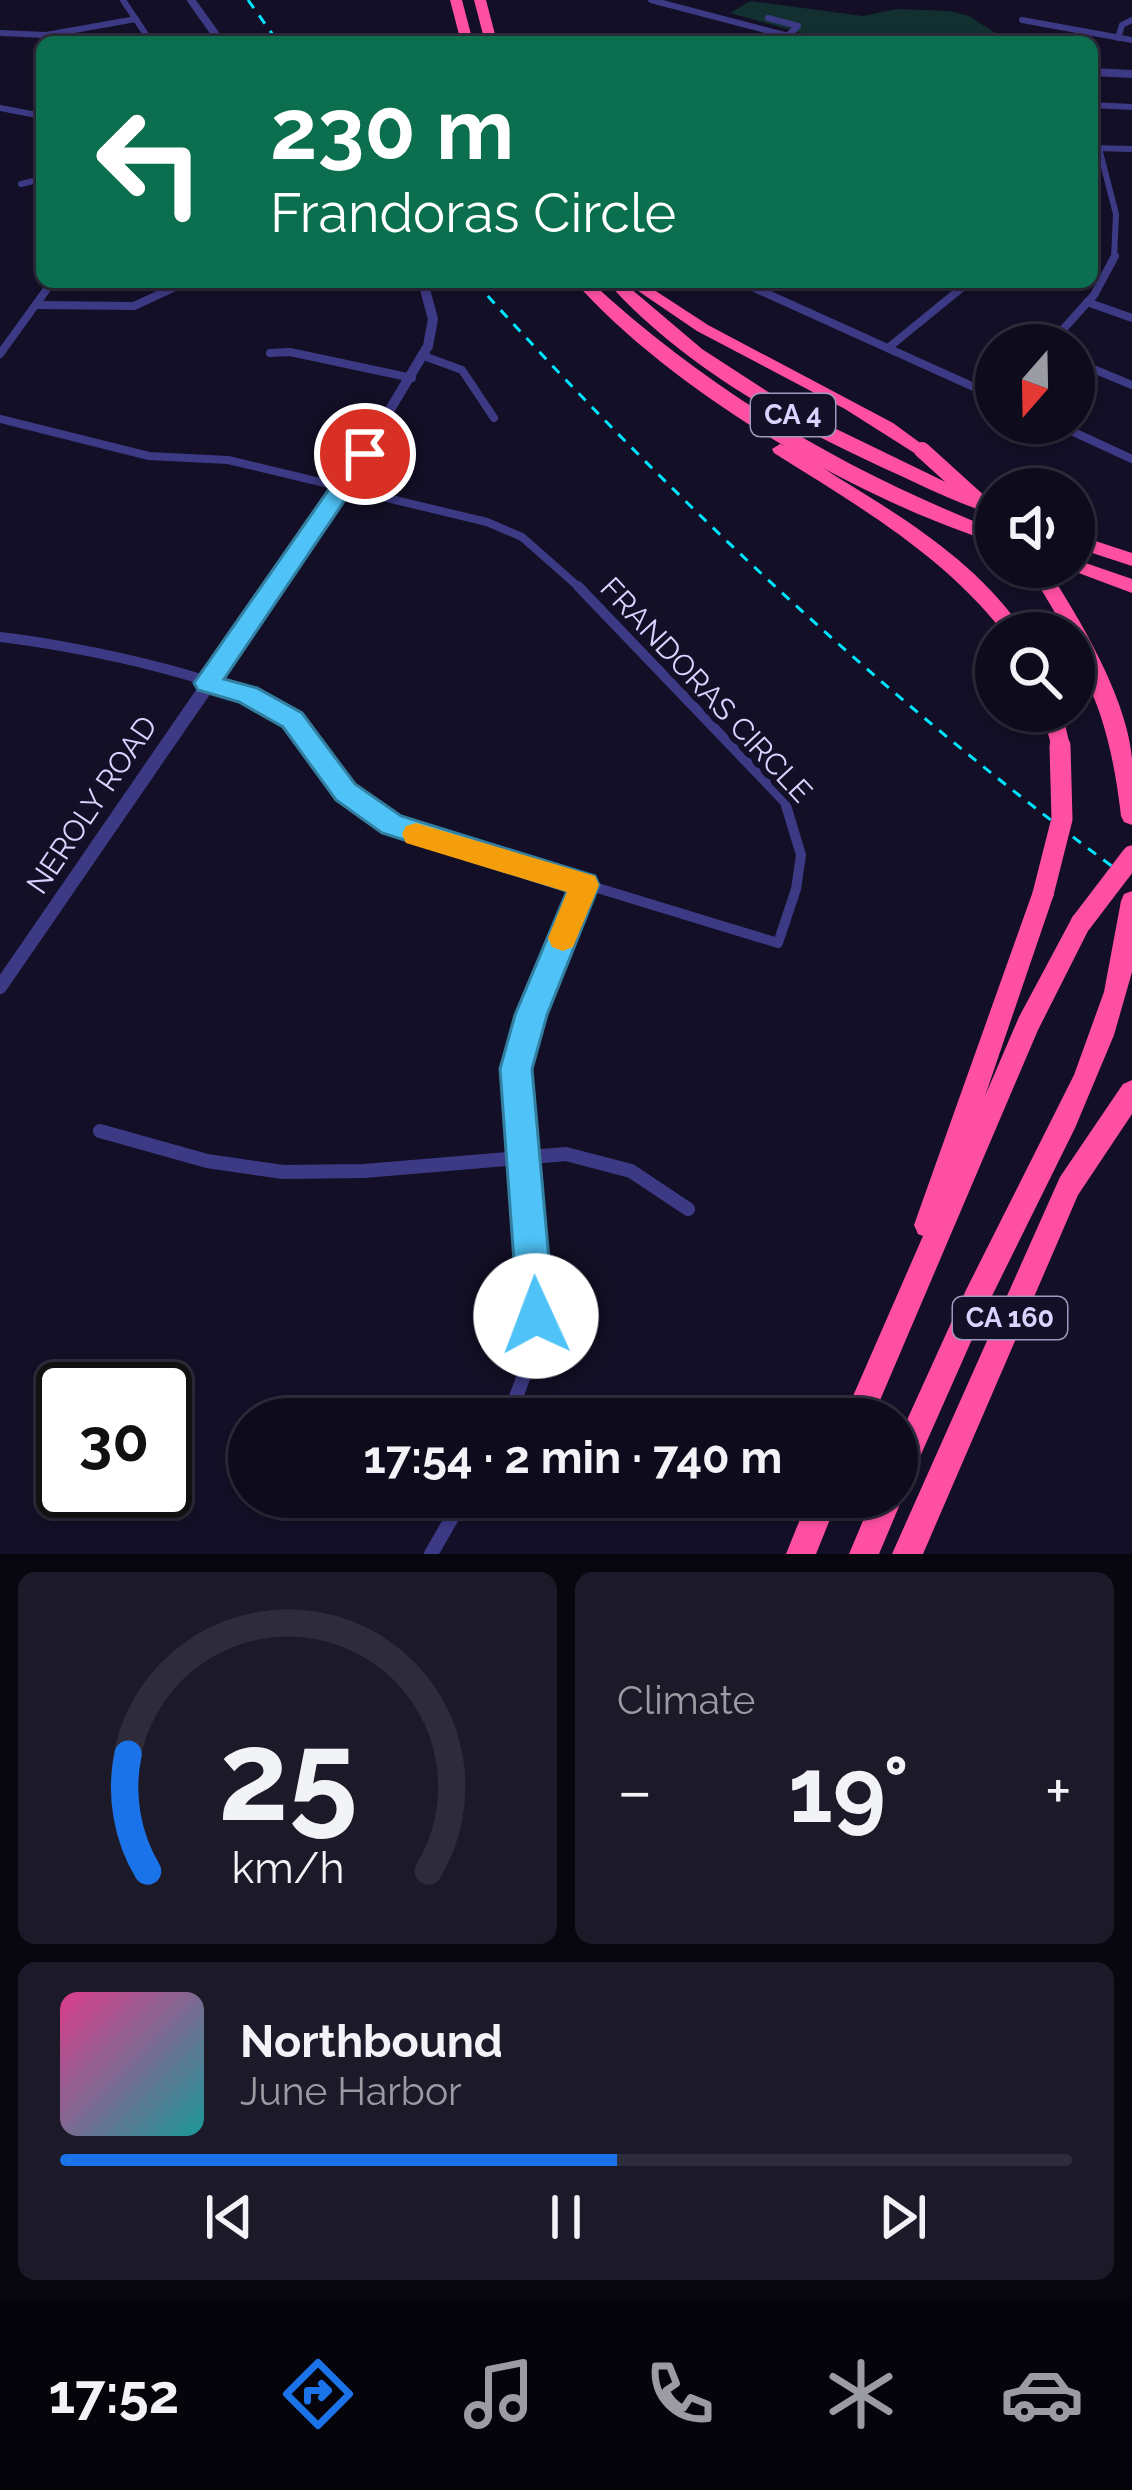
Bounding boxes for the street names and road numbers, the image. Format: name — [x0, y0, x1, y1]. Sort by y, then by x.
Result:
road number: CA 4 — [751, 394, 835, 436]
street label: FRANDORAS CIRCLE — [593, 570, 819, 809]
street label: NEROLY ROAD — [19, 709, 164, 900]
road number: CA 160 — [953, 1297, 1067, 1339]

